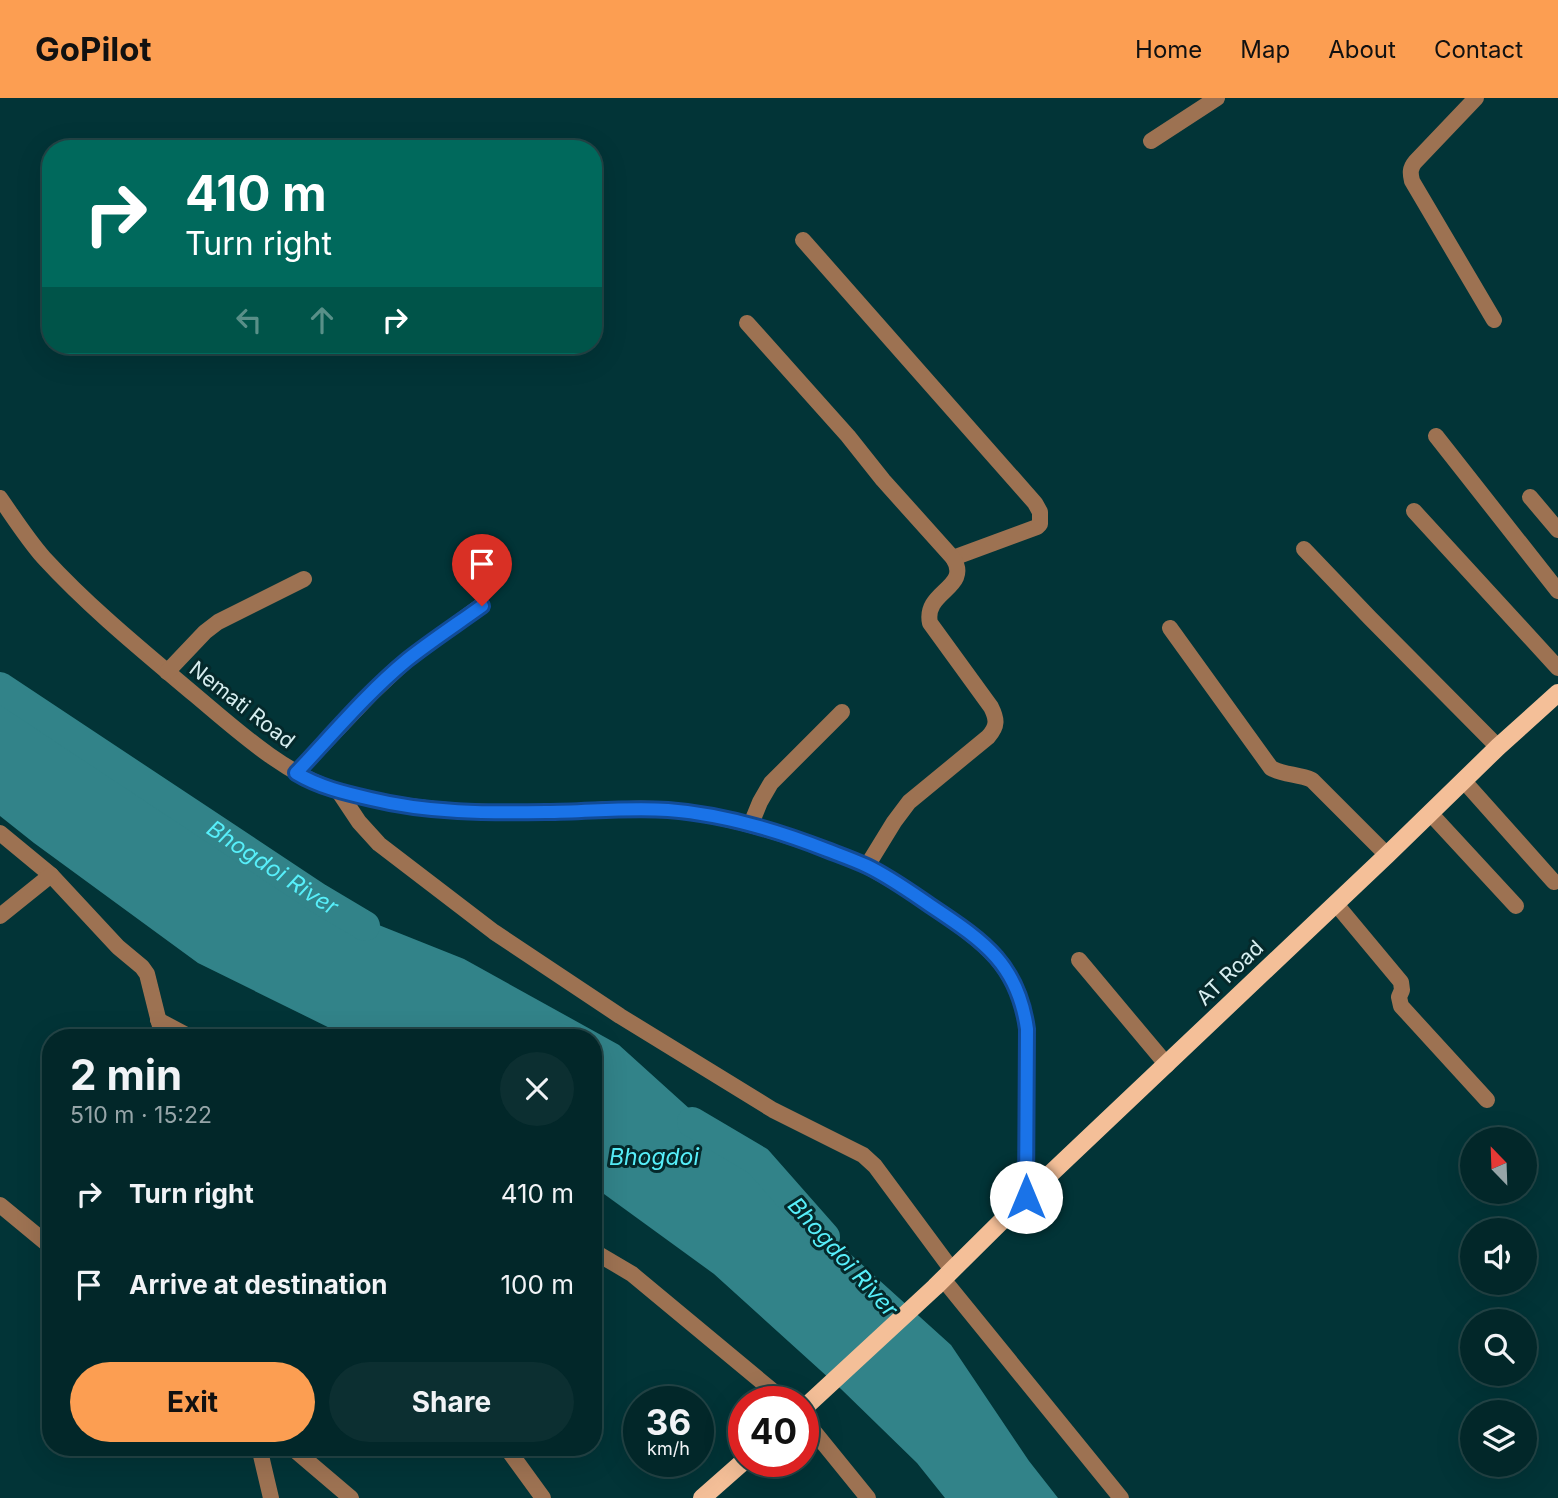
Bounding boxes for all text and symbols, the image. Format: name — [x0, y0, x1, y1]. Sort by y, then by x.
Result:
text: GoPilot — [35, 29, 152, 69]
text: Home — [1135, 35, 1202, 64]
text: Map — [1240, 35, 1290, 64]
text: About — [1328, 35, 1396, 64]
text: Contact — [1434, 35, 1523, 64]
text: 410 m — [185, 164, 327, 223]
icon: right — [70, 168, 161, 259]
text: Turn right — [185, 224, 332, 263]
icon: left — [230, 301, 268, 339]
icon: ahead — [303, 301, 341, 339]
icon: right — [376, 301, 414, 339]
pin — [452, 534, 512, 606]
icon: arrive — [463, 545, 501, 583]
street label: Nemati Road — [185, 656, 300, 753]
water label: Bhogdoi River — [202, 814, 344, 921]
street label: AT Road — [1191, 935, 1268, 1010]
text: 2 min — [70, 1049, 182, 1100]
button: close — [500, 1052, 574, 1126]
text: 510 m · 15:22 — [70, 1101, 212, 1129]
north arrow — [1460, 1127, 1536, 1204]
map controls — [1460, 1127, 1537, 1477]
water label: Bhogdoi — [609, 1143, 699, 1171]
position arrow — [989, 1160, 1063, 1234]
icon: right — [70, 1175, 108, 1213]
text: Turn right — [129, 1178, 254, 1209]
text: 410 m — [501, 1178, 574, 1209]
water label: Bhogdoi River — [782, 1191, 905, 1324]
button: sound — [1460, 1218, 1537, 1295]
icon: arrive — [70, 1266, 108, 1304]
text: Arrive at destination — [129, 1269, 388, 1300]
text: 100 m — [501, 1269, 574, 1300]
button: search — [1460, 1309, 1537, 1386]
button: Exit — [70, 1362, 315, 1442]
button: Share — [329, 1362, 574, 1442]
speed limit sign: 40 — [728, 1386, 819, 1477]
button: layers — [1460, 1400, 1537, 1477]
text: 36 — [646, 1401, 691, 1443]
text: km/h — [647, 1438, 690, 1459]

